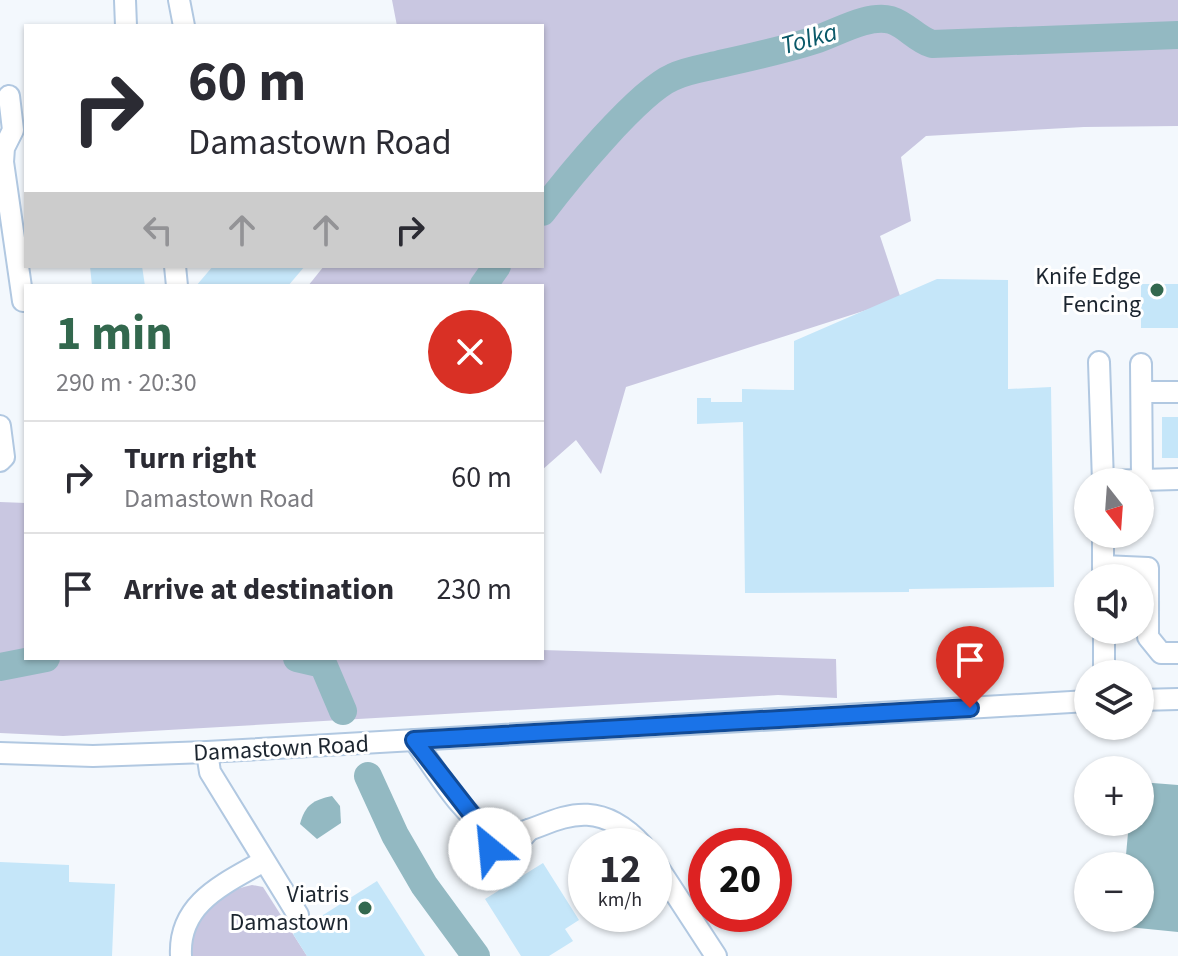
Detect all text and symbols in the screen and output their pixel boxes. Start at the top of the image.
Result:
water label: Tolka [777,13,842,64]
text: 60 m [188,43,306,122]
icon: right [56,56,160,160]
text: Damastown Road [188,117,452,168]
icon: left [136,208,180,252]
icon: ahead [220,208,264,252]
icon: ahead [304,208,348,252]
icon: right [388,208,432,252]
place label: Knife Edge Fencing [1035,259,1141,322]
marker: Knife Edge Fencing [1148,281,1166,299]
text: 1 min [56,300,173,368]
button: close [428,310,512,394]
text: 290 m · 20:30 [56,364,197,401]
text: Turn right [124,437,256,480]
icon: right [56,455,100,499]
text: 60 m [451,456,512,499]
north arrow [1074,468,1154,548]
map controls [1074,468,1154,932]
text: Damastown Road [124,480,314,517]
button: sound [1074,564,1154,644]
icon: arrive [56,567,100,611]
text: Arrive at destination [124,568,394,611]
text: 230 m [436,568,512,611]
pin [936,626,1004,708]
icon: arrive [948,638,992,682]
button: layers [1074,660,1154,740]
street label: Damastown Road [192,726,370,771]
button: + [1074,756,1154,836]
position arrow [448,807,532,891]
speed limit sign: 20 [688,828,792,932]
text: 12 [599,841,641,898]
button: − [1074,852,1154,932]
place label: Viatris Damastown [229,877,349,940]
text: km/h [598,886,642,914]
marker: Viatris Damastown [356,899,374,917]

